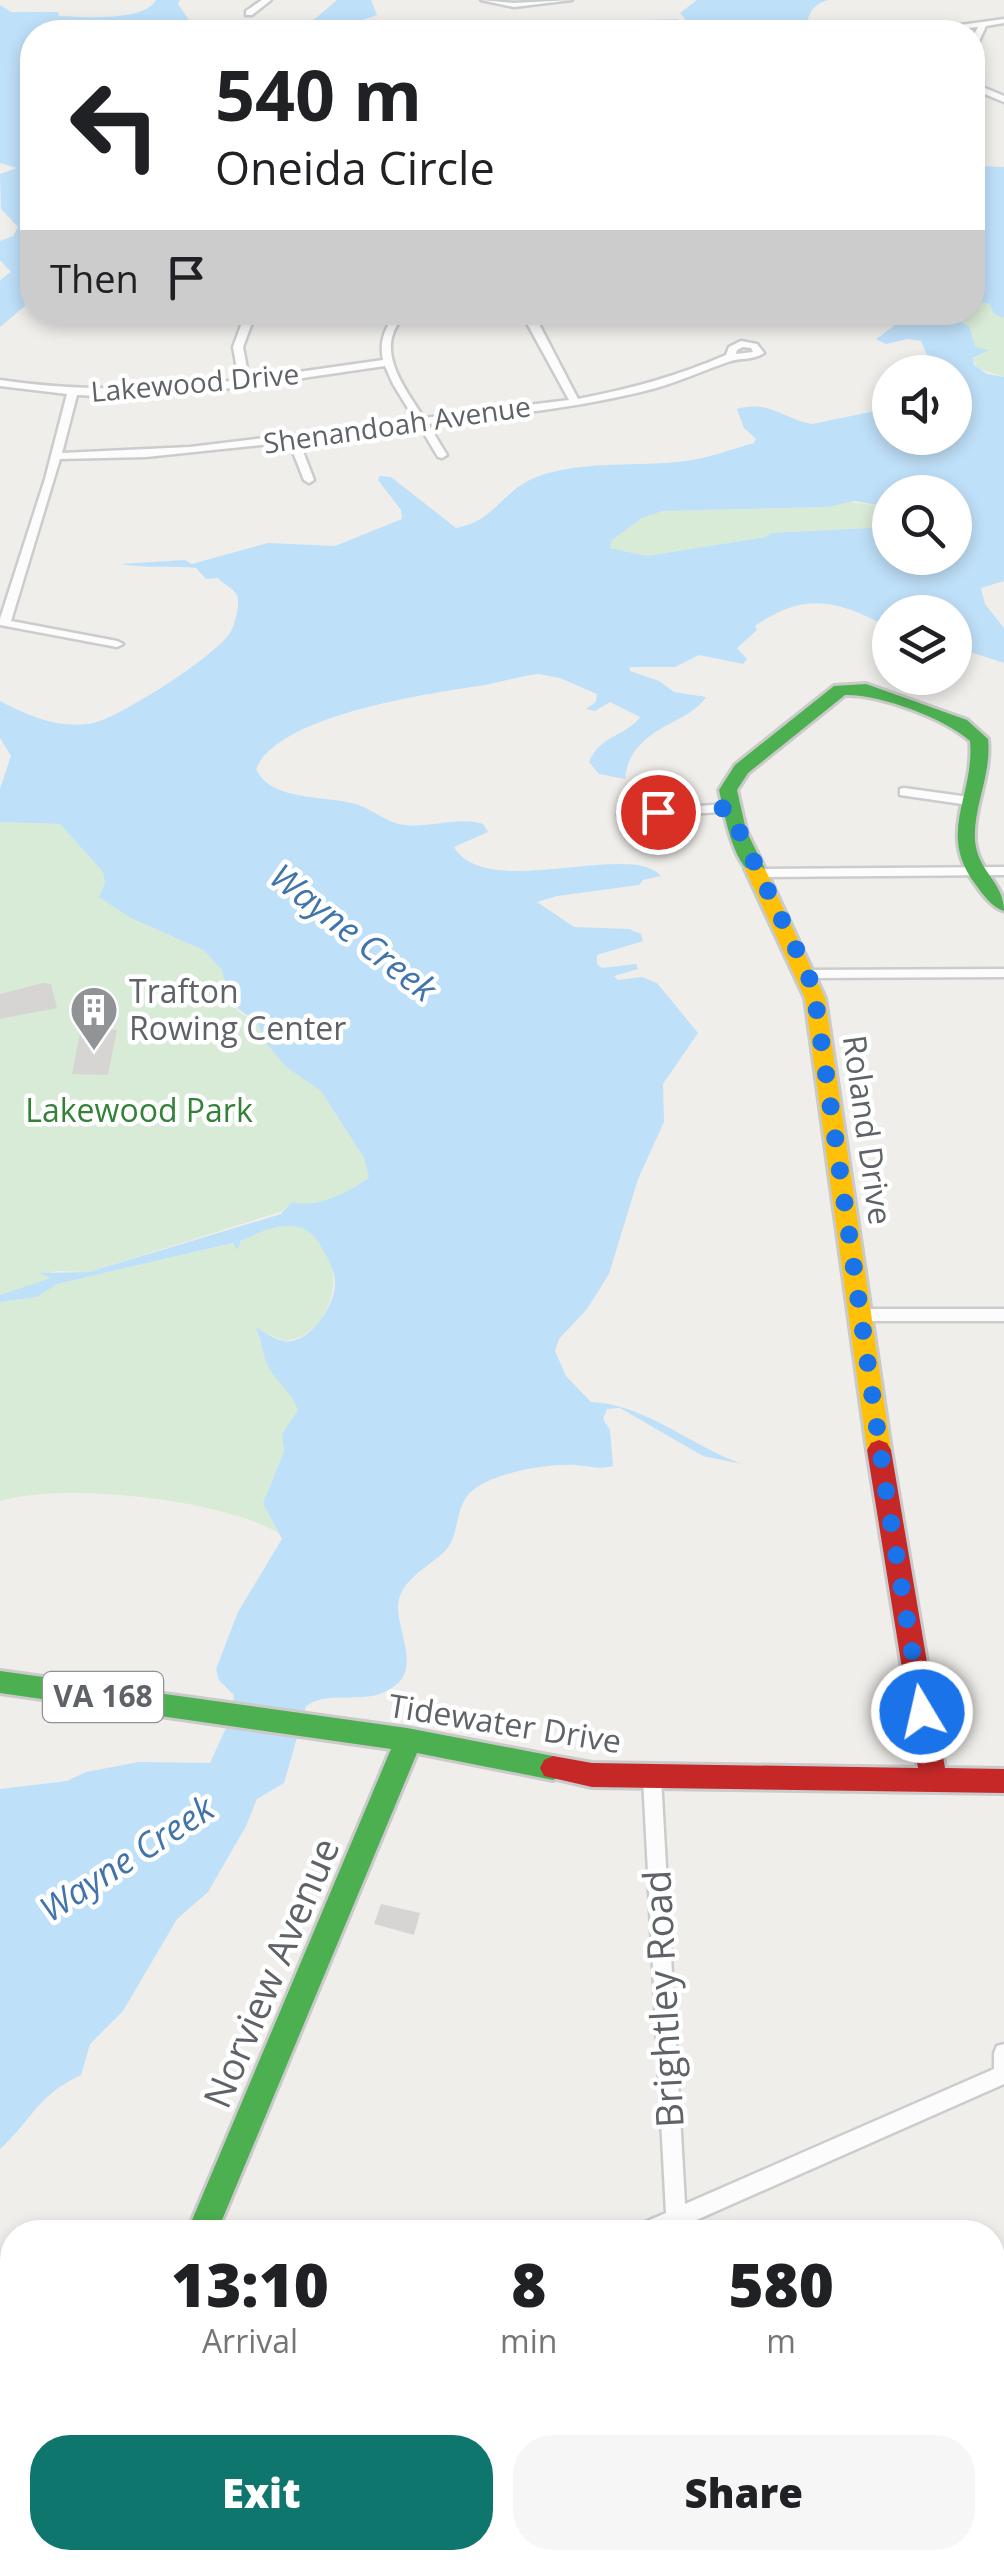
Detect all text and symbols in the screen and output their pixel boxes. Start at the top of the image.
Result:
text: 540 m [215,46,422,142]
icon: left [50,60,180,190]
text: Oneida Circle [215,137,495,198]
icon: arrive [159,250,214,305]
text: Then [50,252,139,304]
street label: Lakewood Drive [89,354,301,410]
map controls [872,355,972,695]
button: sound [872,355,972,455]
street label: Shenandoah Avenue [261,386,533,462]
button: search [872,475,972,575]
button: layers [872,595,972,695]
pin [616,770,701,855]
icon: arrive [631,785,686,840]
water label: Wayne Creek [261,852,448,1013]
place label: Trafton Rowing Center [129,969,346,1049]
building icon: Trafton Rowing Center [68,984,120,1052]
street label: Roland Drive [834,1032,903,1227]
park label: Lakewood Park [25,1088,253,1131]
position arrow [870,1660,974,1764]
road number: VA 168 [43,1672,163,1722]
street label: Tidewater Drive [386,1683,625,1762]
water label: Wayne Creek [30,1783,224,1932]
street label: Norview Avenue [190,1829,350,2115]
street label: Brightley Road [629,1869,695,2129]
text: 13:10 [171,2243,329,2325]
text: 8 [511,2243,546,2325]
text: 580 [728,2243,834,2325]
text: Arrival [202,2319,298,2362]
text: min [500,2319,557,2362]
text: m [766,2319,796,2362]
button: Exit [30,2435,493,2550]
button: Share [513,2435,975,2550]

